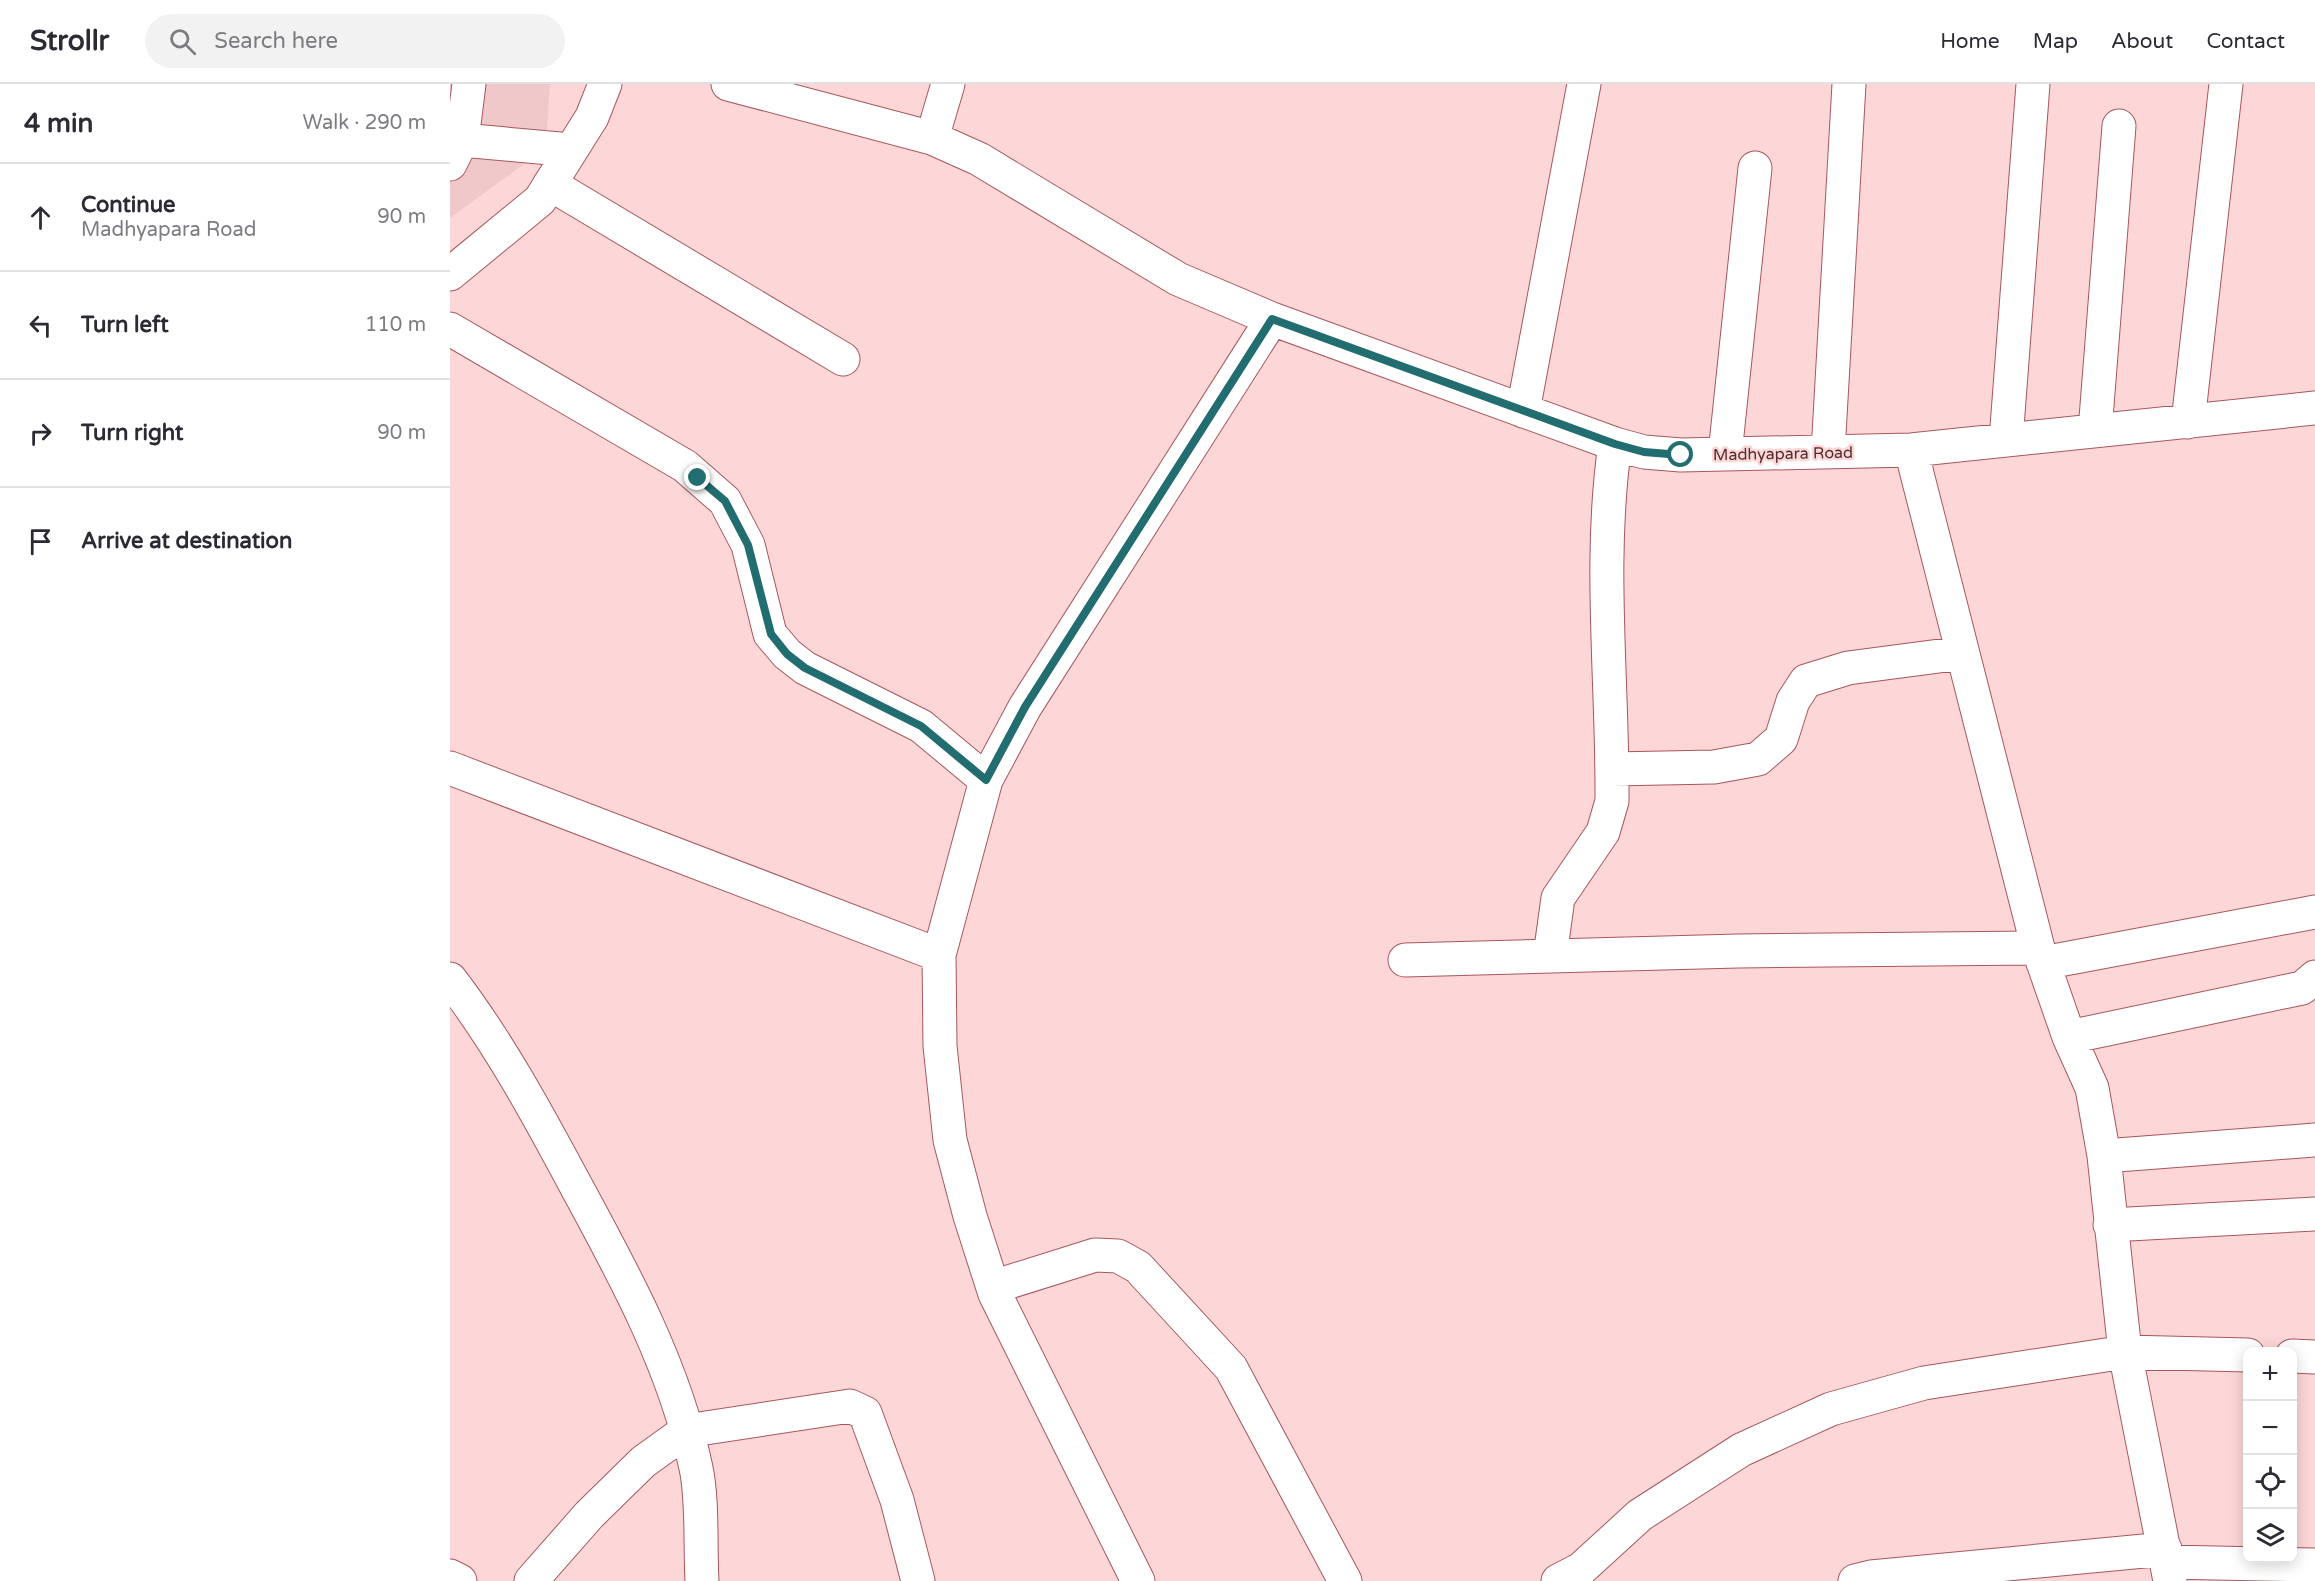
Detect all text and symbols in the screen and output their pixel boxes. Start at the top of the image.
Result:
search box [145,14,565,68]
text: Strollr [30,24,109,58]
icon: search [166,25,199,58]
text: Search here [214,28,338,54]
text: Home [1940,29,2000,54]
text: Map [2033,29,2078,54]
text: About [2111,29,2173,54]
text: Contact [2206,29,2285,54]
text: 4 min [24,108,93,139]
text: Walk · 290 m [303,111,426,135]
text: Continue [81,192,176,218]
icon: ahead [24,201,57,234]
text: 90 m [377,205,426,229]
text: Madhyapara Road [81,218,256,242]
icon: left [24,309,57,342]
text: Turn left [81,312,169,338]
text: 110 m [365,313,426,337]
icon: right [24,417,57,450]
text: Turn right [81,420,183,446]
text: 90 m [377,421,426,445]
route start [1667,441,1693,467]
street label: Madhyapara Road [1713,443,1853,465]
route end [684,464,710,490]
icon: arrive [24,525,57,558]
text: Arrive at destination [81,528,292,554]
map controls [2243,1347,2297,1563]
button: + [2243,1347,2297,1401]
button: − [2243,1401,2297,1455]
button: locate [2243,1455,2297,1509]
button: layers [2243,1509,2297,1563]

